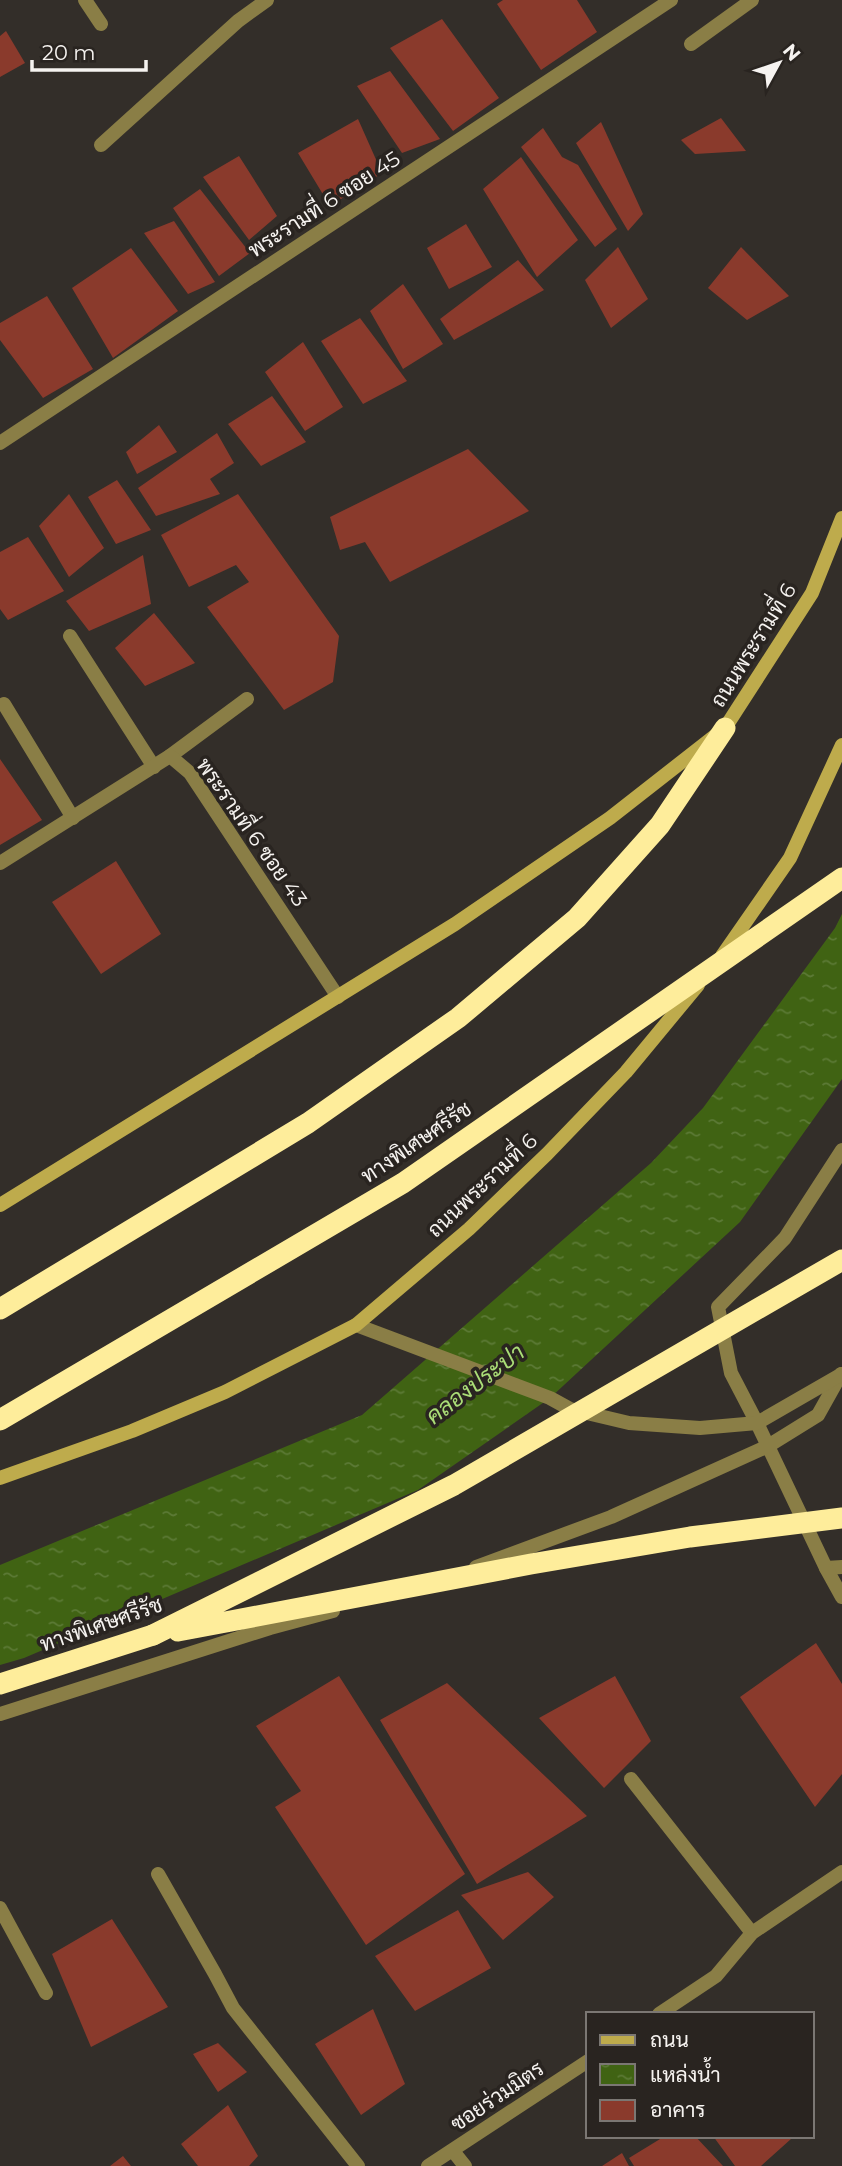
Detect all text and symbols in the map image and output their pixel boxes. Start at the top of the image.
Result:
scale bar [32,28,145,72]
north arrow [744,28,814,98]
text: N [778,39,805,66]
text: 20 m [42,40,96,65]
street label: พระรามที่ 6 ซอย 45 [240,140,405,262]
street label: ถนนพระรามที่ 6 [699,575,801,711]
street label: พระรามที่ 6 ซอย 43 [191,749,318,911]
street label: ทางพิเศษศรีรัช [356,1096,476,1188]
street label: ถนนพระรามที่ 6 [417,1123,542,1242]
water label: คลองประปา [420,1338,530,1430]
street label: ทางพิเศษศรีรัช [37,1591,165,1657]
legend [586,2012,814,2138]
text: ถนน [650,2027,689,2052]
street label: ซอยร่วมมิตร [446,2056,548,2136]
text: แหล่งน้ำ [650,2057,721,2087]
text: อาคาร [650,2097,706,2122]

